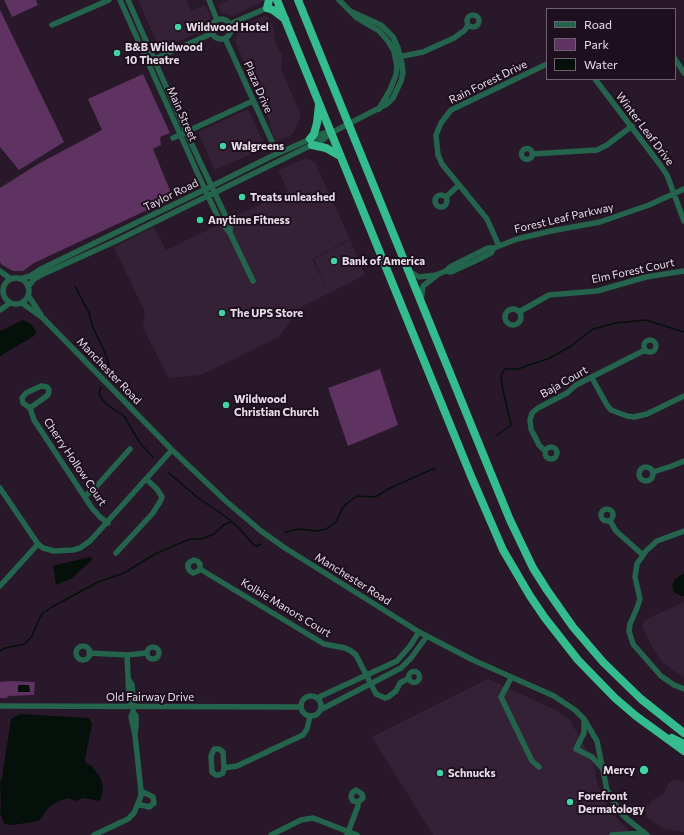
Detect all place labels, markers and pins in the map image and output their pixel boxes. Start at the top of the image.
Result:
place label: Wildwood Hotel [186,20,269,34]
marker: Wildwood Hotel [173,22,183,32]
place label: B&B Wildwood 10 Theatre [125,40,203,66]
marker: B&B Wildwood 10 Theatre [112,48,122,58]
place label: Walgreens [231,139,284,153]
marker: Walgreens [218,141,228,151]
place label: Treats unleashed [250,190,335,204]
marker: Treats unleashed [237,192,247,202]
place label: Anytime Fitness [208,213,290,227]
marker: Anytime Fitness [195,215,205,225]
place label: Bank of America [342,254,425,268]
marker: Bank of America [329,256,339,266]
place label: The UPS Store [230,306,303,320]
marker: The UPS Store [217,308,227,318]
place label: Wildwood Christian Church [234,392,319,418]
marker: Wildwood Christian Church [221,400,231,410]
place label: Mercy [603,763,635,777]
marker: Mercy [638,764,650,776]
place label: Schnucks [448,766,496,780]
marker: Schnucks [435,768,445,778]
place label: Forefront Dermatology [578,789,645,815]
marker: Forefront Dermatology [565,797,575,807]

